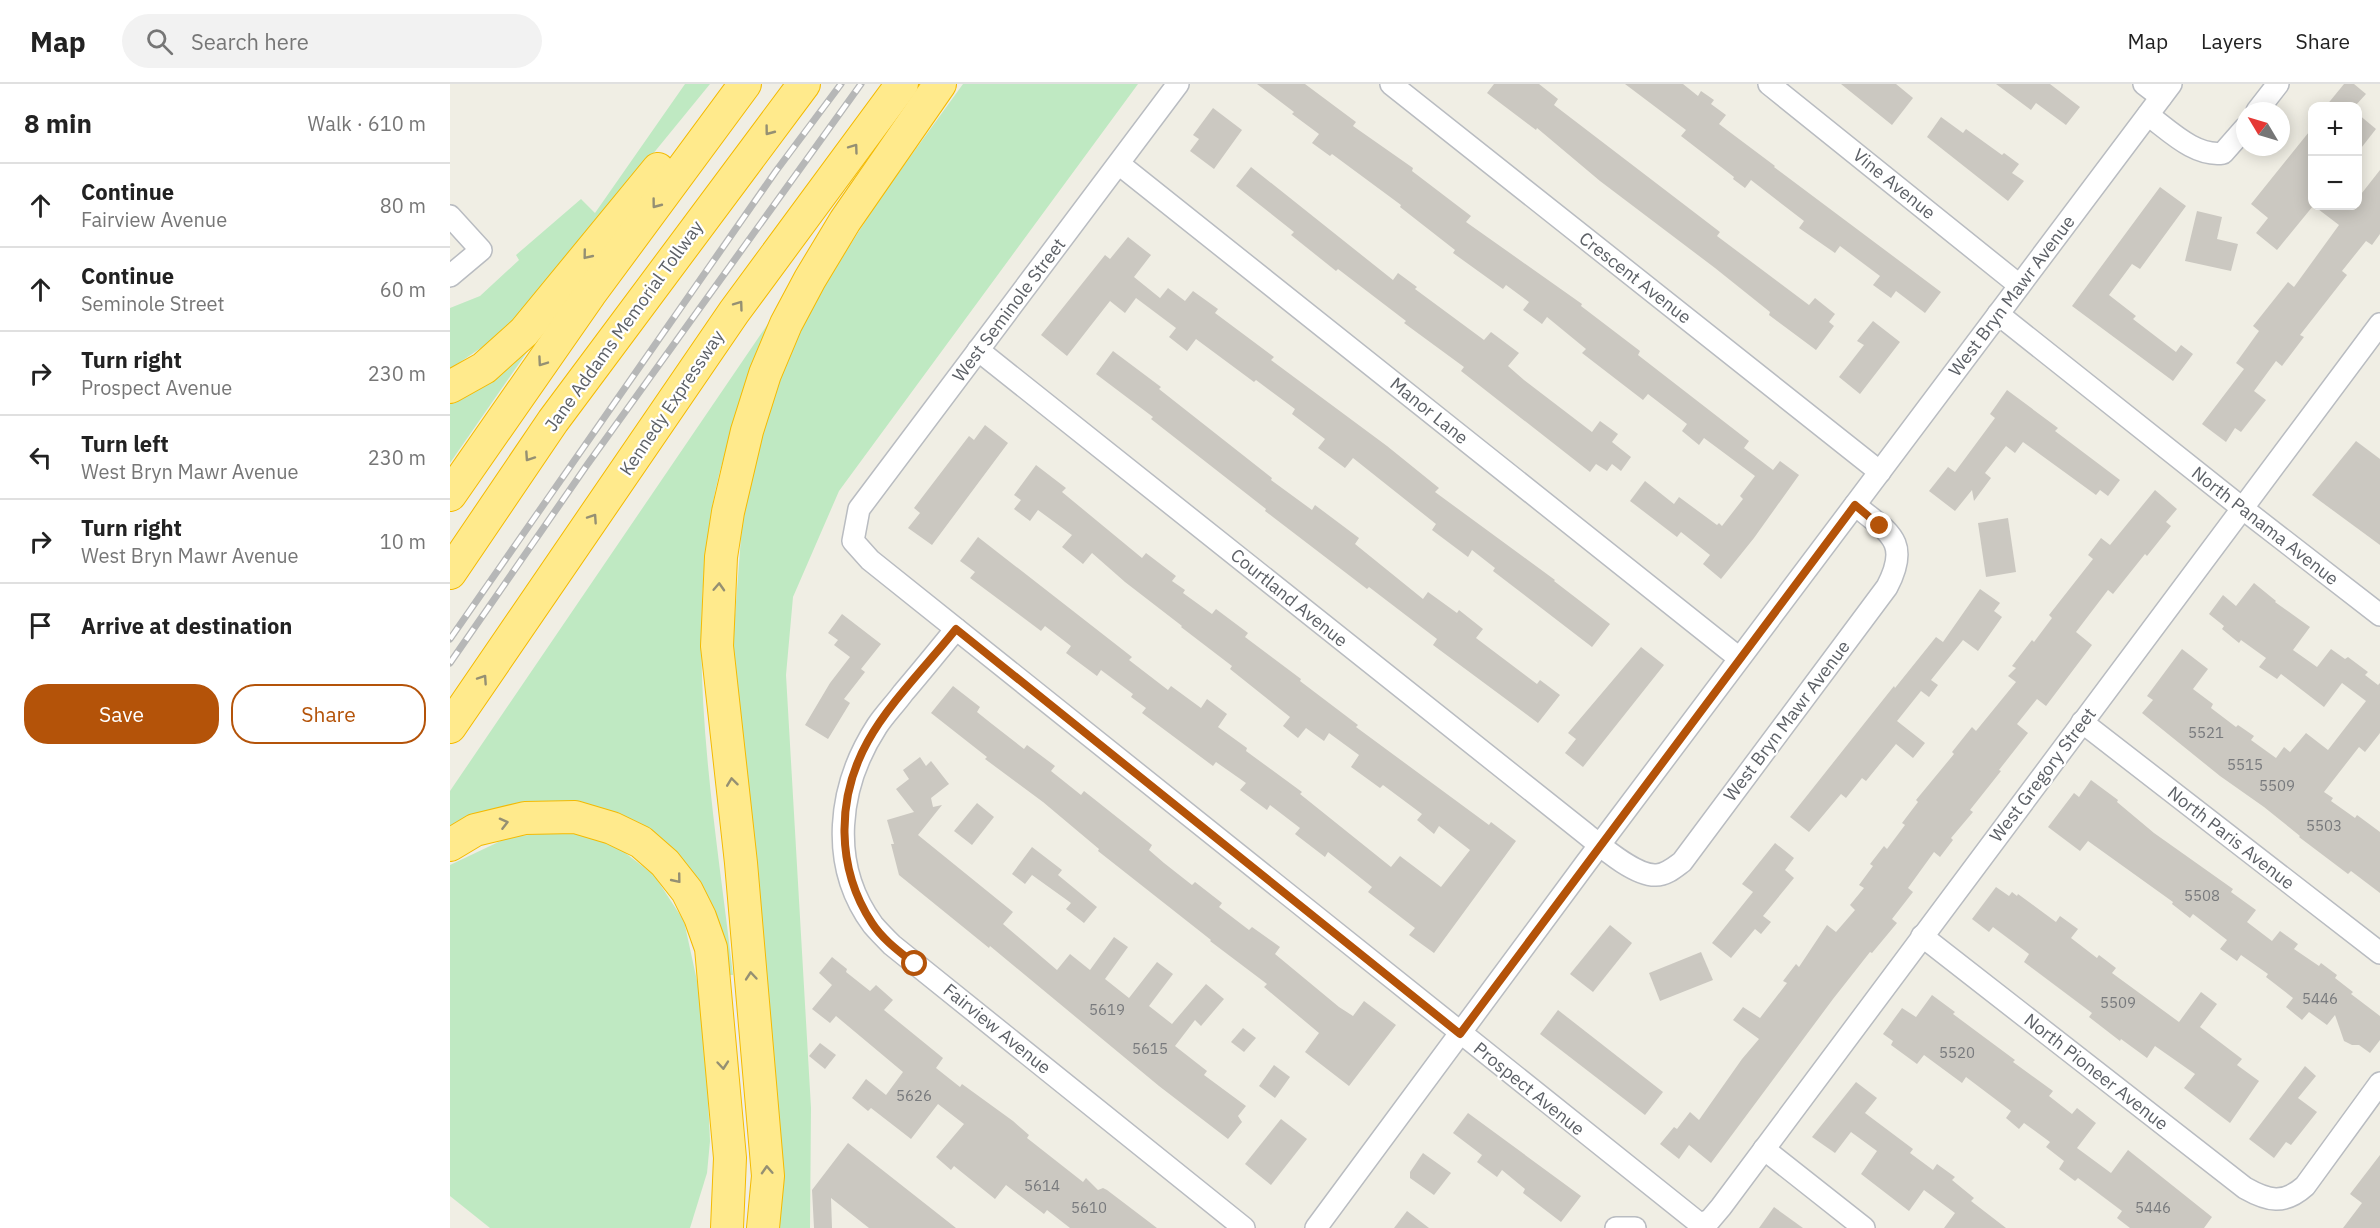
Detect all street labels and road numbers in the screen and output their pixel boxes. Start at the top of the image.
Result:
street label: Vine Avenue [1848,143,1940,224]
street label: West Bryn Mawr Avenue [1943,211,2080,381]
street label: Jane Addams Memorial Tollway [539,216,708,436]
street label: Crescent Avenue [1575,227,1696,329]
street label: West Seminole Street [947,233,1070,386]
street label: Kennedy Expressway [614,326,729,480]
street label: Manor Lane [1386,372,1473,449]
street label: North Panama Avenue [2187,461,2343,590]
street label: Courtland Avenue [1226,543,1353,652]
street label: West Bryn Mawr Avenue [1718,636,1855,806]
street label: West Gregory Street [1984,703,2101,847]
street label: North Paris Avenue [2163,781,2299,894]
street label: Fairview Avenue [939,978,1056,1079]
street label: North Pioneer Avenue [2020,1008,2173,1135]
street label: Prospect Avenue [1469,1037,1590,1140]

